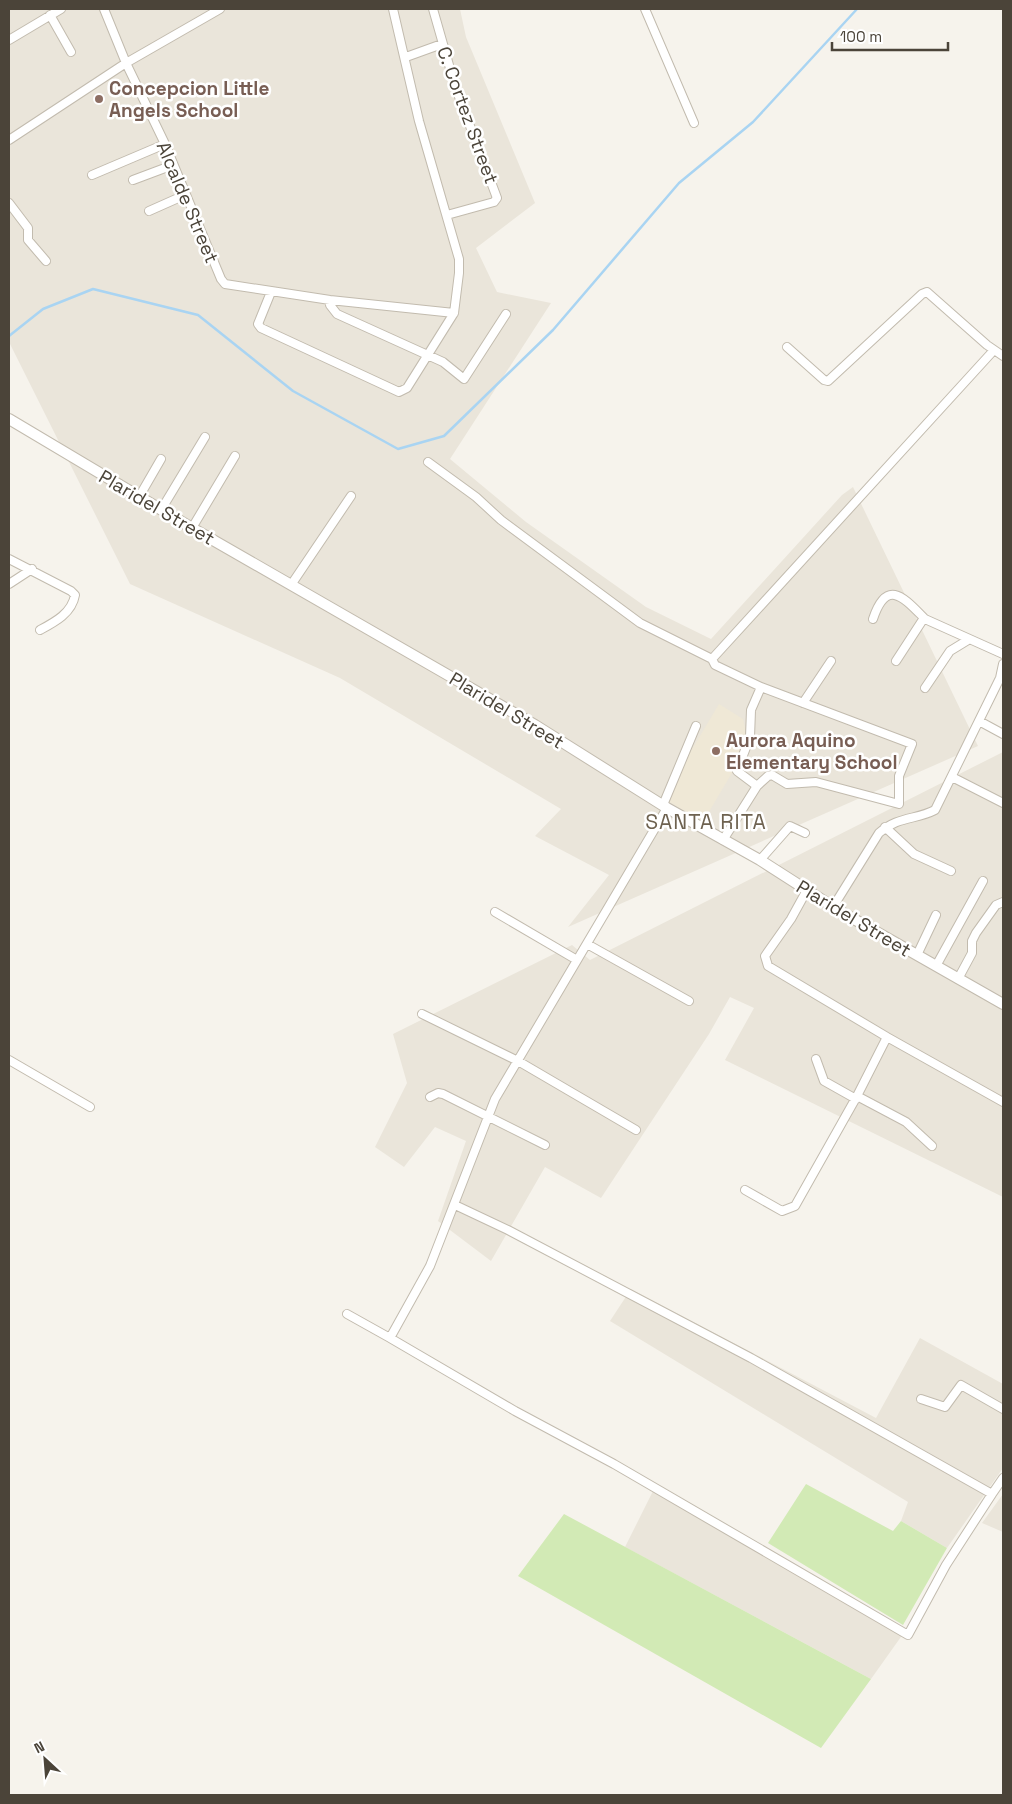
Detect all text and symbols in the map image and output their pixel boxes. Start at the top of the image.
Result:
scale bar [832,20,948,52]
text: 100 m [840,27,882,46]
street label: C. Cortez Street [431,43,504,187]
place label: Concepcion Little Angels School [109,76,269,123]
marker: Concepcion Little Angels School [93,93,105,105]
street label: Alcalde Street [151,137,224,267]
street label: Plaridel Street [94,464,219,551]
street label: Plaridel Street [445,666,569,755]
place label: Aurora Aquino Elementary School [726,728,898,775]
marker: Aurora Aquino Elementary School [710,745,722,757]
district label: SANTA RITA [645,808,767,835]
street label: Plaridel Street [792,874,916,963]
north arrow [20,1734,70,1784]
text: N [31,1737,47,1757]

